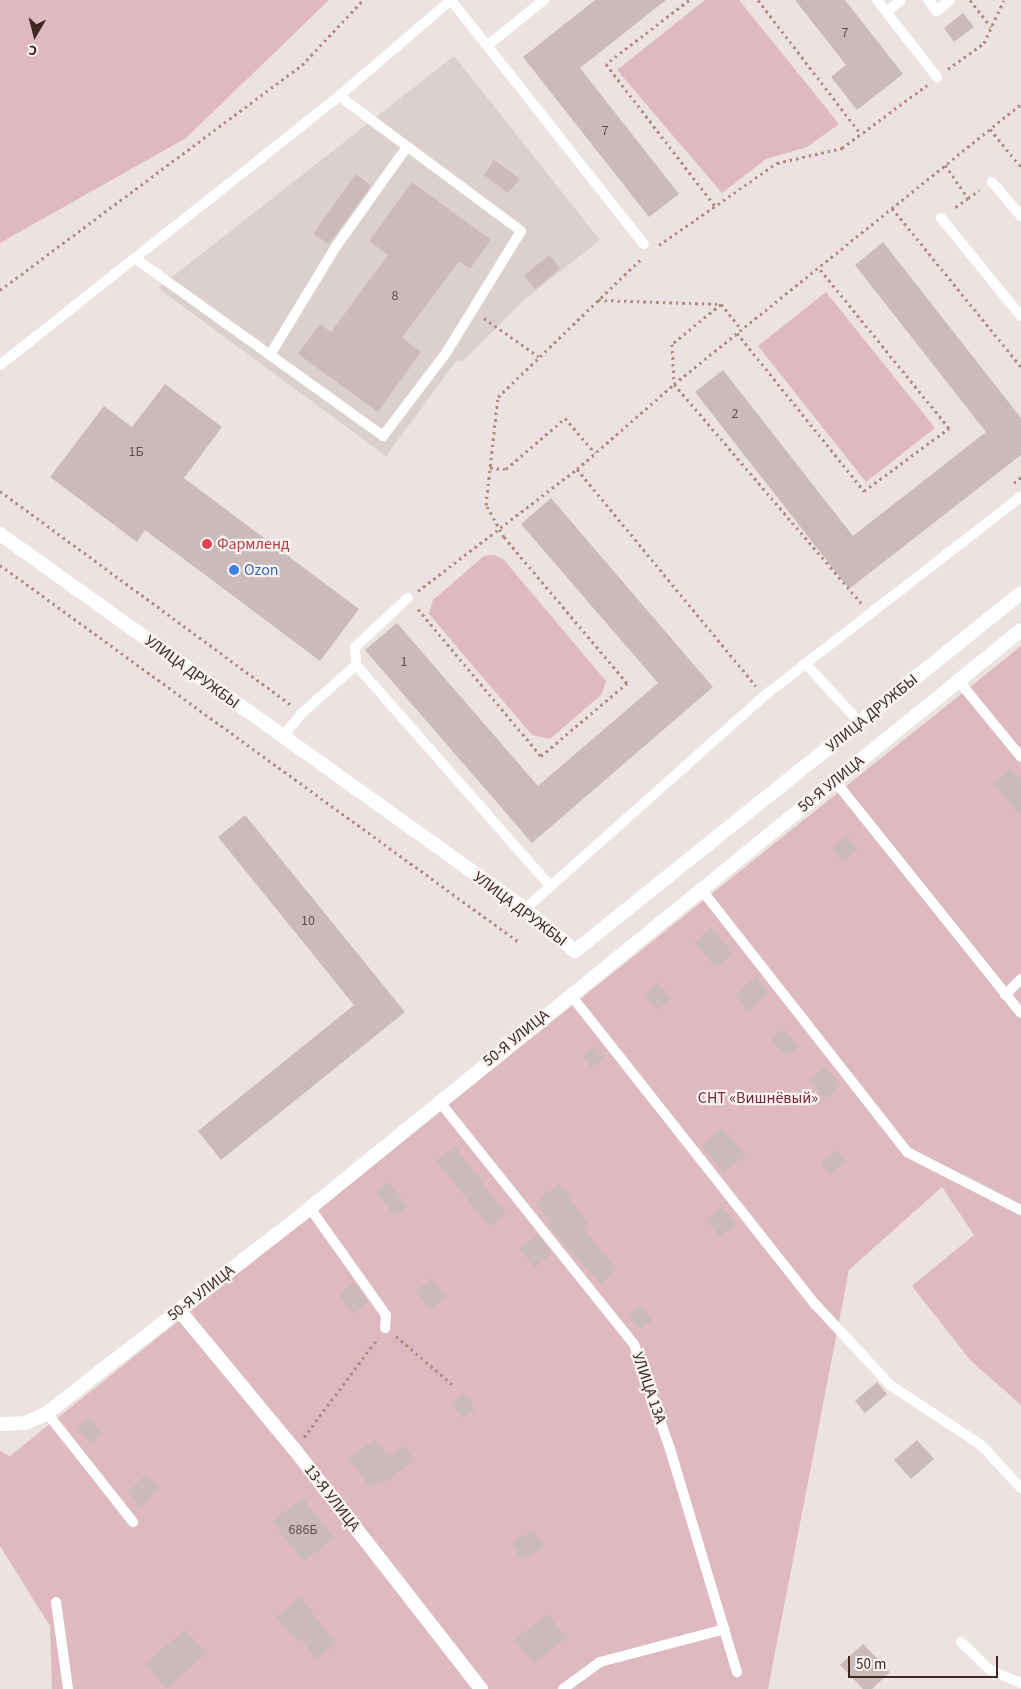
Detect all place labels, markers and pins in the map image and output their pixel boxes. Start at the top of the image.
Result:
place label: Фармленд [217,534,289,554]
marker: Фармленд [201,538,213,550]
place label: Ozon [244,560,279,580]
marker: Ozon [228,564,240,576]

